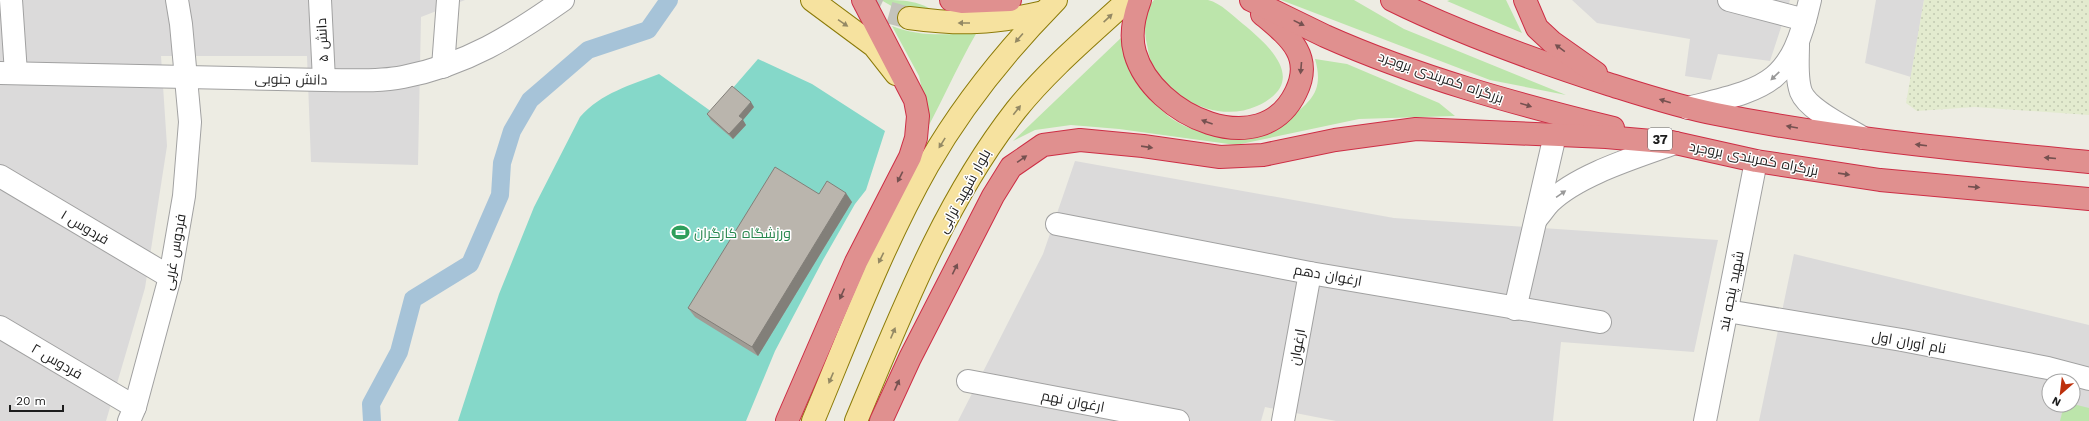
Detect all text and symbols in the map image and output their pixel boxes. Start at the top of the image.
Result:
one-way arrow [1103,14,1114,23]
street label: دانش ۵ [313,18,331,62]
one-way arrow [838,19,848,27]
one-way arrow [957,20,970,26]
one-way arrow [1293,20,1305,26]
one-way arrow [1014,33,1023,43]
one-way arrow [1555,44,1566,52]
street label: بزرگراه کمربندی بروجرد [1376,48,1506,106]
one-way arrow [1298,62,1304,74]
street label: دانش جنوبی [255,70,327,88]
one-way arrow [1770,71,1780,81]
one-way arrow [1659,98,1671,104]
one-way arrow [1520,103,1532,109]
one-way arrow [1012,105,1021,116]
one-way arrow [1200,119,1212,125]
one-way arrow [1786,124,1798,130]
road number: 37 [1648,128,1672,150]
one-way arrow [938,138,946,148]
street label: بزرگراه کمربندی بروجرد [1688,138,1820,178]
one-way arrow [1915,142,1927,149]
one-way arrow [1141,144,1153,150]
street label: بلوار شهید ترابی [934,146,994,236]
one-way arrow [1017,155,1027,163]
one-way arrow [2044,155,2056,161]
one-way arrow [1838,171,1850,177]
one-way arrow [897,172,903,183]
one-way arrow [1968,184,1980,190]
one-way arrow [1556,190,1567,198]
street label: فردوس ۱ [58,206,112,248]
street label: فردوس غربی [159,212,189,292]
sports icon: ورزشگاه کارگران [671,223,691,243]
place label: ورزشگاه کارگران [694,225,791,241]
street label: شهید پنجه بند [1715,249,1749,333]
one-way arrow [878,252,884,263]
street label: ارغوان دهم [1292,261,1363,291]
one-way arrow [952,263,958,275]
one-way arrow [839,288,845,299]
street label: ارغوان [1286,327,1308,367]
one-way arrow [890,328,896,339]
street label: نام آوران اول [1870,328,1947,358]
street label: فردوس ۲ [29,340,85,382]
one-way arrow [828,372,834,383]
north arrow [2041,373,2081,413]
one-way arrow [894,380,900,391]
scale bar [10,387,63,413]
street label: ارغوان نهم [1040,387,1106,417]
text: 20 m [16,394,46,408]
text: N [2050,394,2063,409]

